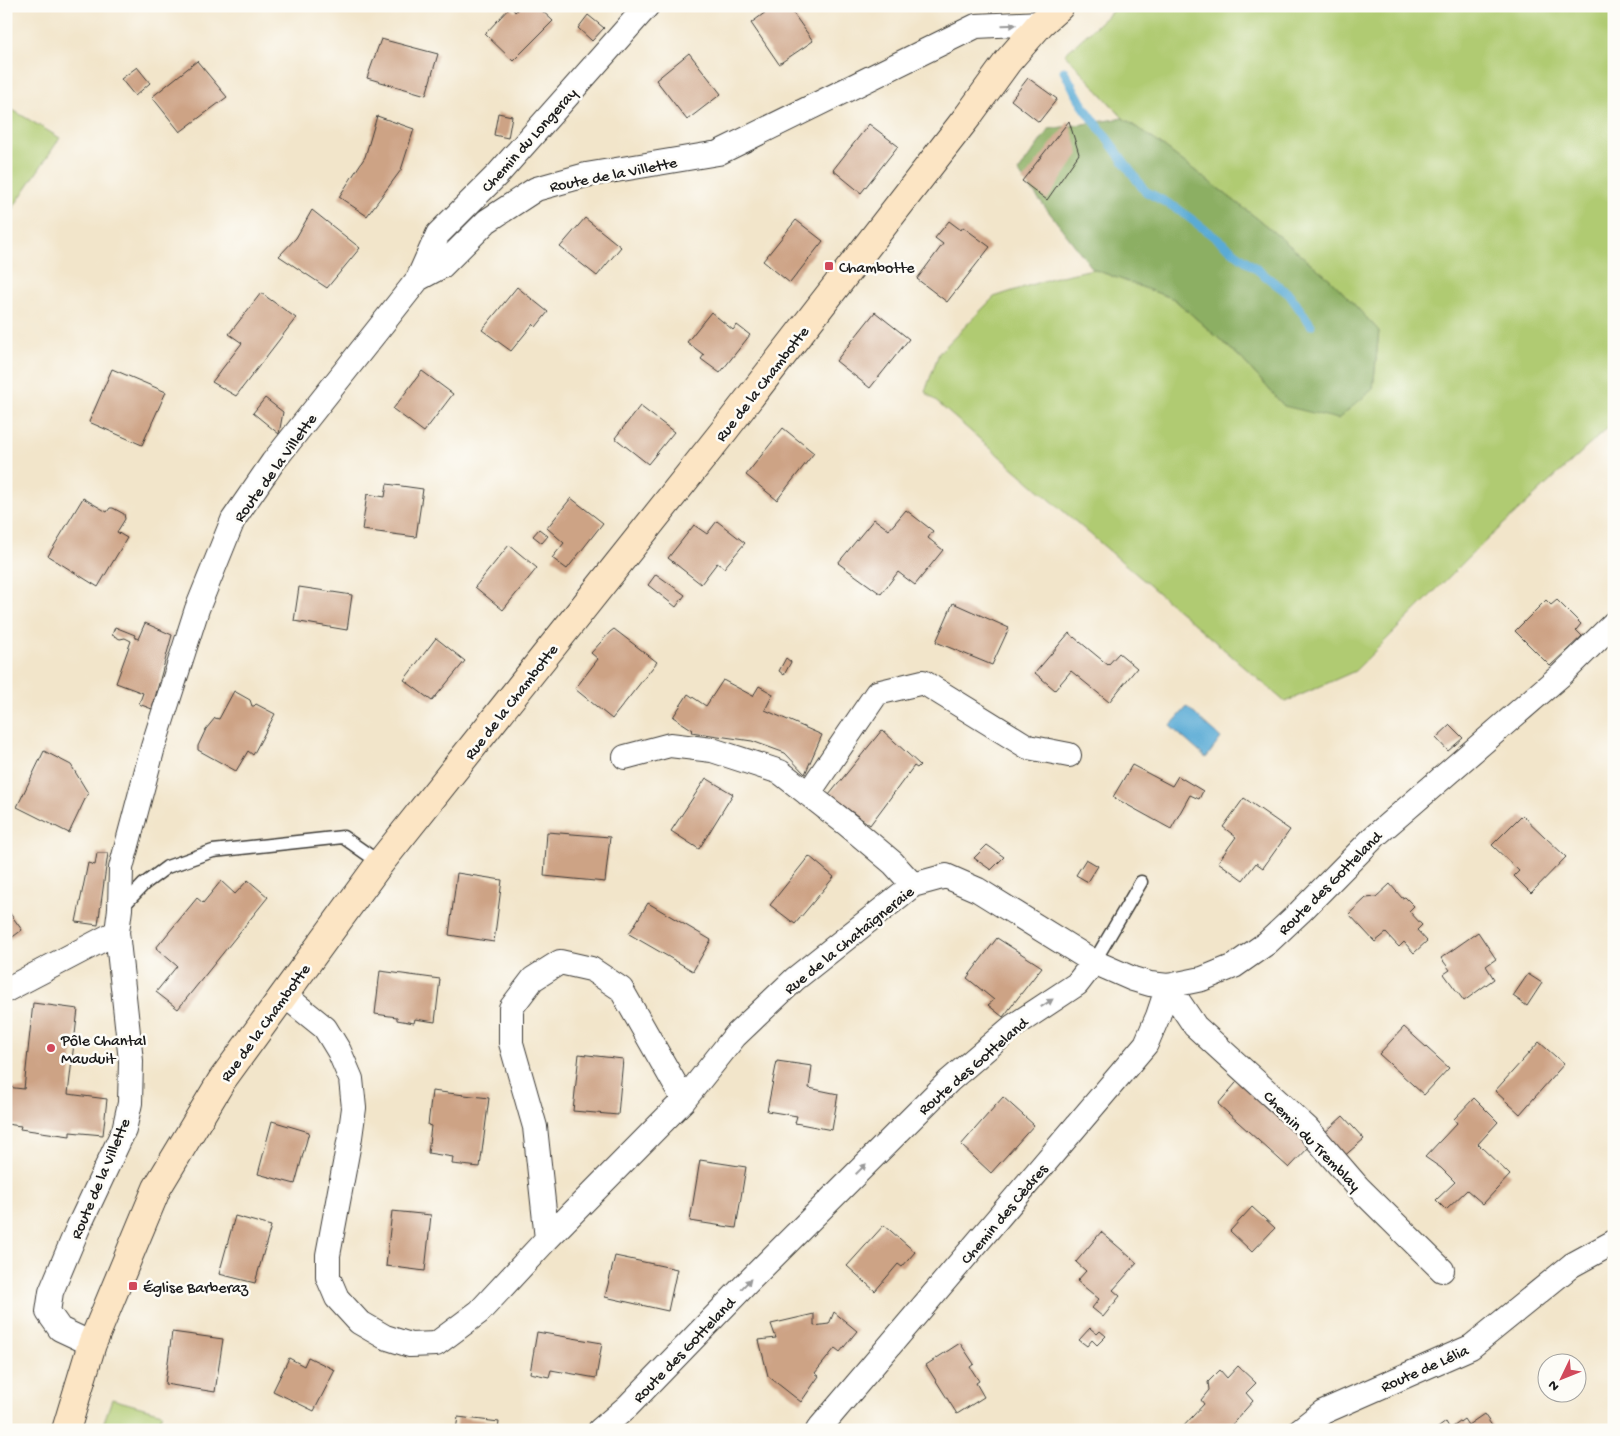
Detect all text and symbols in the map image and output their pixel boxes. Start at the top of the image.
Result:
one-way arrow [1001,20,1017,28]
street label: Chemin du Longeray [479,85,583,197]
street label: Route de la Villette [548,155,680,198]
marker: Chambotte [823,260,835,272]
place label: Chambotte [839,260,915,279]
street label: Rue de la Chambotte [713,323,815,447]
street label: Route de la Villette [231,411,323,527]
street label: Rue de la Chambotte [462,641,564,765]
street label: Route des Gotteland [1276,827,1389,940]
street label: Rue de la Chataîgneraie [781,883,920,1000]
street label: Rue de la Chambotte [218,961,316,1087]
one-way arrow [1041,999,1054,1008]
street label: Route des Gotteland [916,1014,1034,1120]
place label: Pôle Chantal Mauduit [60,1033,146,1070]
marker: Pôle Chantal Mauduit [45,1042,57,1054]
street label: Chemin du Tremblay [1258,1088,1363,1197]
street label: Route de la Villette [68,1115,137,1243]
street label: Chemin des Cèdres [958,1160,1054,1269]
one-way arrow [855,1163,867,1175]
one-way arrow [740,1278,752,1290]
marker: Église Barberaz [127,1280,139,1292]
place label: Église Barberaz [143,1280,249,1299]
street label: Route des Gotteland [630,1294,742,1408]
street label: Route de Lélia [1379,1342,1473,1398]
north arrow [1538,1354,1588,1404]
text: N [1545,1376,1564,1394]

